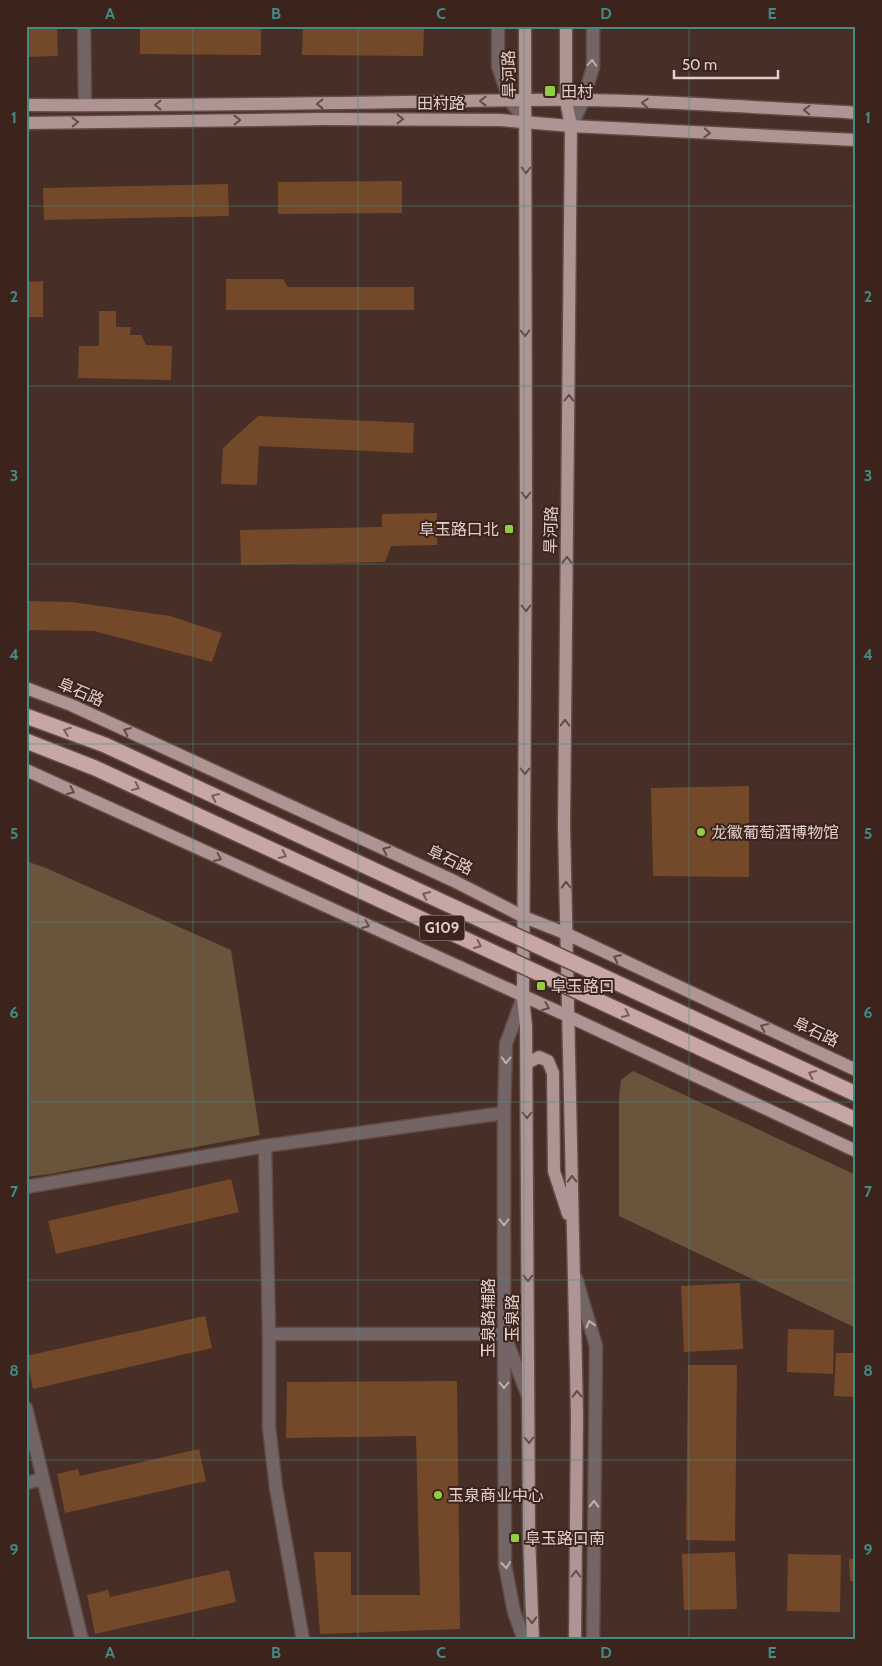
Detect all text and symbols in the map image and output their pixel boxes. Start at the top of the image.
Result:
text: A [105,4,115,23]
text: B [271,4,281,23]
text: C [436,4,446,23]
text: D [600,4,612,23]
text: E [767,4,777,23]
scale bar [674,48,778,80]
street label: 旱河路 [499,50,519,98]
text: 50 m [682,56,717,74]
one-way arrow [587,59,598,67]
place label: 田村 [561,82,593,101]
marker: 田村 [543,84,557,98]
street label: 田村路 [417,94,465,113]
one-way arrow [478,96,486,106]
one-way arrow [641,97,649,108]
one-way arrow [316,99,324,109]
one-way arrow [153,100,161,110]
one-way arrow [803,105,810,115]
text: 1 [11,108,17,127]
text: 1 [865,108,871,127]
one-way arrow [396,114,404,124]
one-way arrow [234,115,242,125]
one-way arrow [71,117,79,128]
one-way arrow [704,127,712,138]
one-way arrow [521,166,531,174]
text: 2 [10,287,18,306]
text: 2 [864,287,872,306]
one-way arrow [520,329,530,337]
one-way arrow [564,393,574,401]
text: 3 [10,466,18,485]
text: 3 [864,466,872,485]
one-way arrow [521,492,531,499]
street label: 旱河路 [541,506,561,554]
place label: 阜玉路口北 [419,520,499,539]
marker: 阜玉路口北 [503,523,515,535]
one-way arrow [562,556,572,564]
one-way arrow [521,604,531,612]
text: 4 [9,645,19,664]
text: 4 [863,645,873,664]
street label: 阜石路 [55,674,107,710]
one-way arrow [560,718,570,726]
one-way arrow [123,726,132,737]
one-way arrow [63,727,72,737]
one-way arrow [520,767,530,775]
one-way arrow [131,780,140,791]
one-way arrow [66,784,75,795]
one-way arrow [211,792,220,803]
place label: 龙徽葡萄酒博物馆 [711,823,839,842]
text: 5 [10,824,18,843]
text: 5 [864,824,872,843]
marker: 龙徽葡萄酒博物馆 [695,826,707,838]
street label: 阜石路 [424,841,476,879]
one-way arrow [382,845,391,856]
one-way arrow [278,849,287,859]
one-way arrow [213,852,222,862]
one-way arrow [561,881,571,888]
one-way arrow [422,890,431,901]
road number: G109 [420,916,464,940]
one-way arrow [361,919,370,930]
one-way arrow [473,939,482,950]
one-way arrow [613,953,622,964]
place label: 阜玉路口 [551,977,615,996]
marker: 阜玉路口 [535,980,547,992]
one-way arrow [541,1000,550,1011]
text: 6 [10,1003,19,1022]
text: 6 [864,1003,873,1022]
one-way arrow [621,1007,630,1018]
street label: 阜石路 [790,1013,842,1051]
one-way arrow [760,1023,769,1033]
one-way arrow [500,1056,511,1064]
one-way arrow [808,1070,817,1080]
one-way arrow [522,1112,532,1120]
one-way arrow [567,1174,577,1182]
text: 7 [10,1182,19,1201]
text: 7 [864,1182,873,1201]
one-way arrow [499,1219,509,1227]
one-way arrow [523,1274,533,1282]
street label: 玉泉路辅路 [479,1278,498,1358]
street label: 玉泉路 [503,1294,522,1342]
one-way arrow [585,1321,595,1329]
text: 8 [9,1361,19,1380]
text: 8 [863,1361,873,1380]
one-way arrow [499,1382,509,1389]
one-way arrow [571,1389,582,1397]
one-way arrow [524,1437,534,1445]
place label: 玉泉商业中心 [448,1486,544,1505]
marker: 玉泉商业中心 [432,1489,444,1501]
one-way arrow [589,1499,600,1507]
place label: 阜玉路口南 [525,1529,605,1548]
marker: 阜玉路口南 [509,1532,521,1544]
text: 9 [10,1540,19,1559]
text: 9 [864,1540,873,1559]
one-way arrow [500,1561,511,1569]
one-way arrow [571,1569,581,1577]
one-way arrow [527,1616,537,1624]
text: A [105,1643,115,1662]
text: B [271,1643,281,1662]
text: C [436,1643,446,1662]
text: D [600,1643,612,1662]
text: E [767,1643,777,1662]

